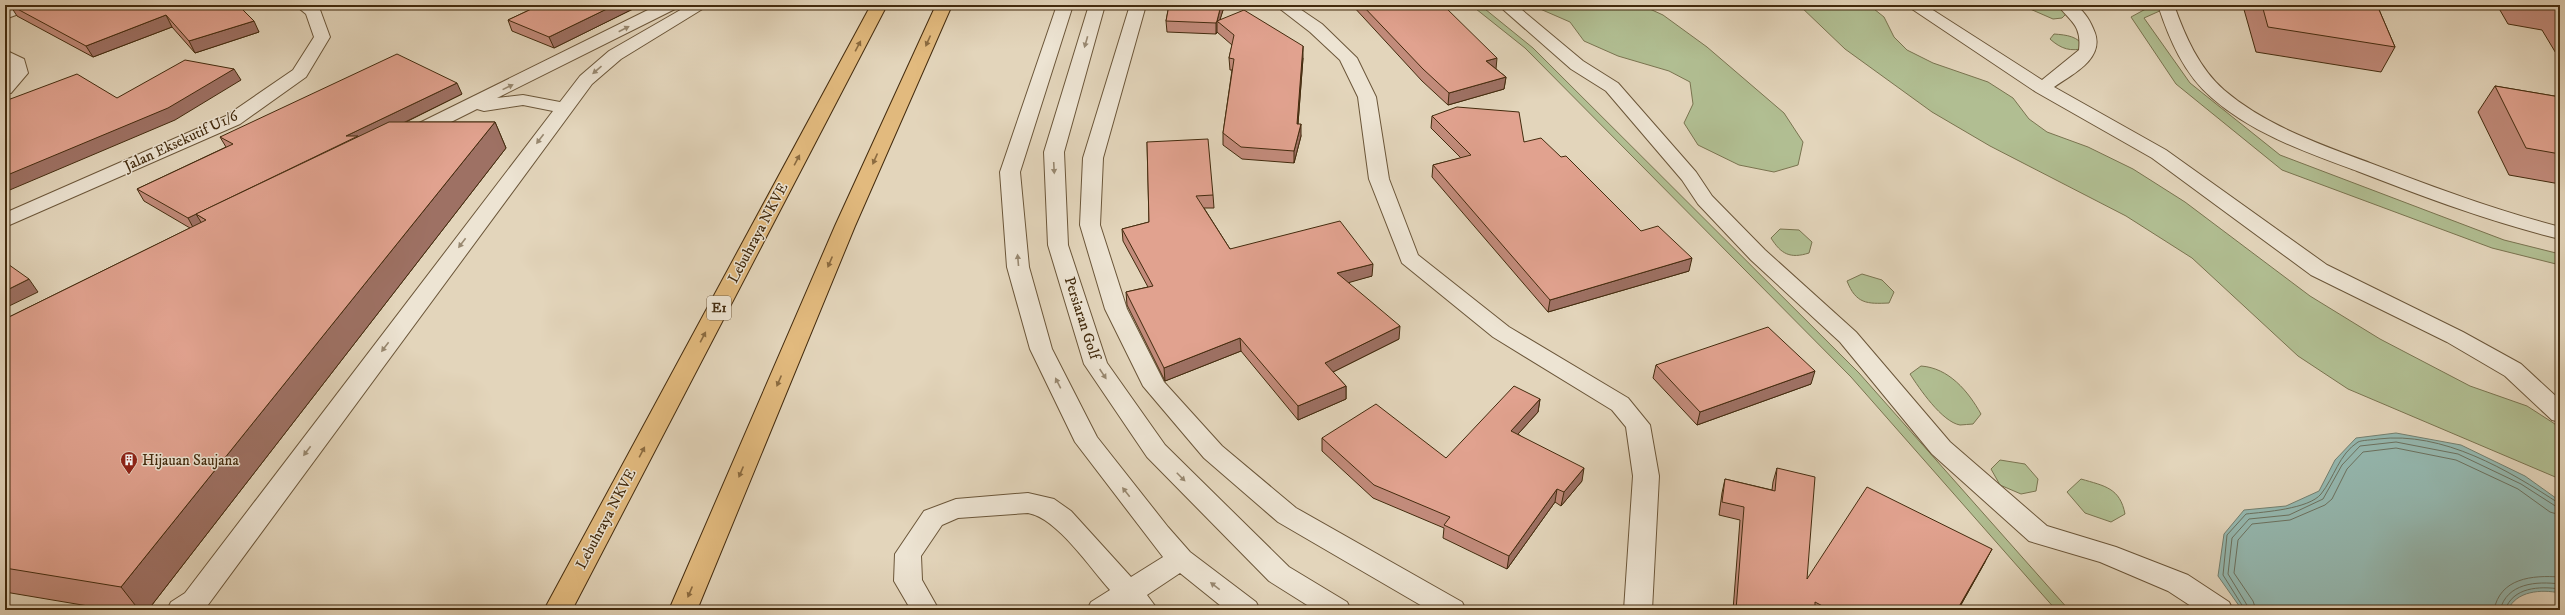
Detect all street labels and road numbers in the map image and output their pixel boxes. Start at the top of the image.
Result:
street label: Jalan Eksekutif U1/6 [119,106,242,177]
street label: Lebuhraya NKVE [724,179,793,286]
street label: Persiaran Golf [1060,274,1105,364]
road number: E1 [707,296,731,320]
street label: Lebuhraya NKVE [572,465,641,572]

